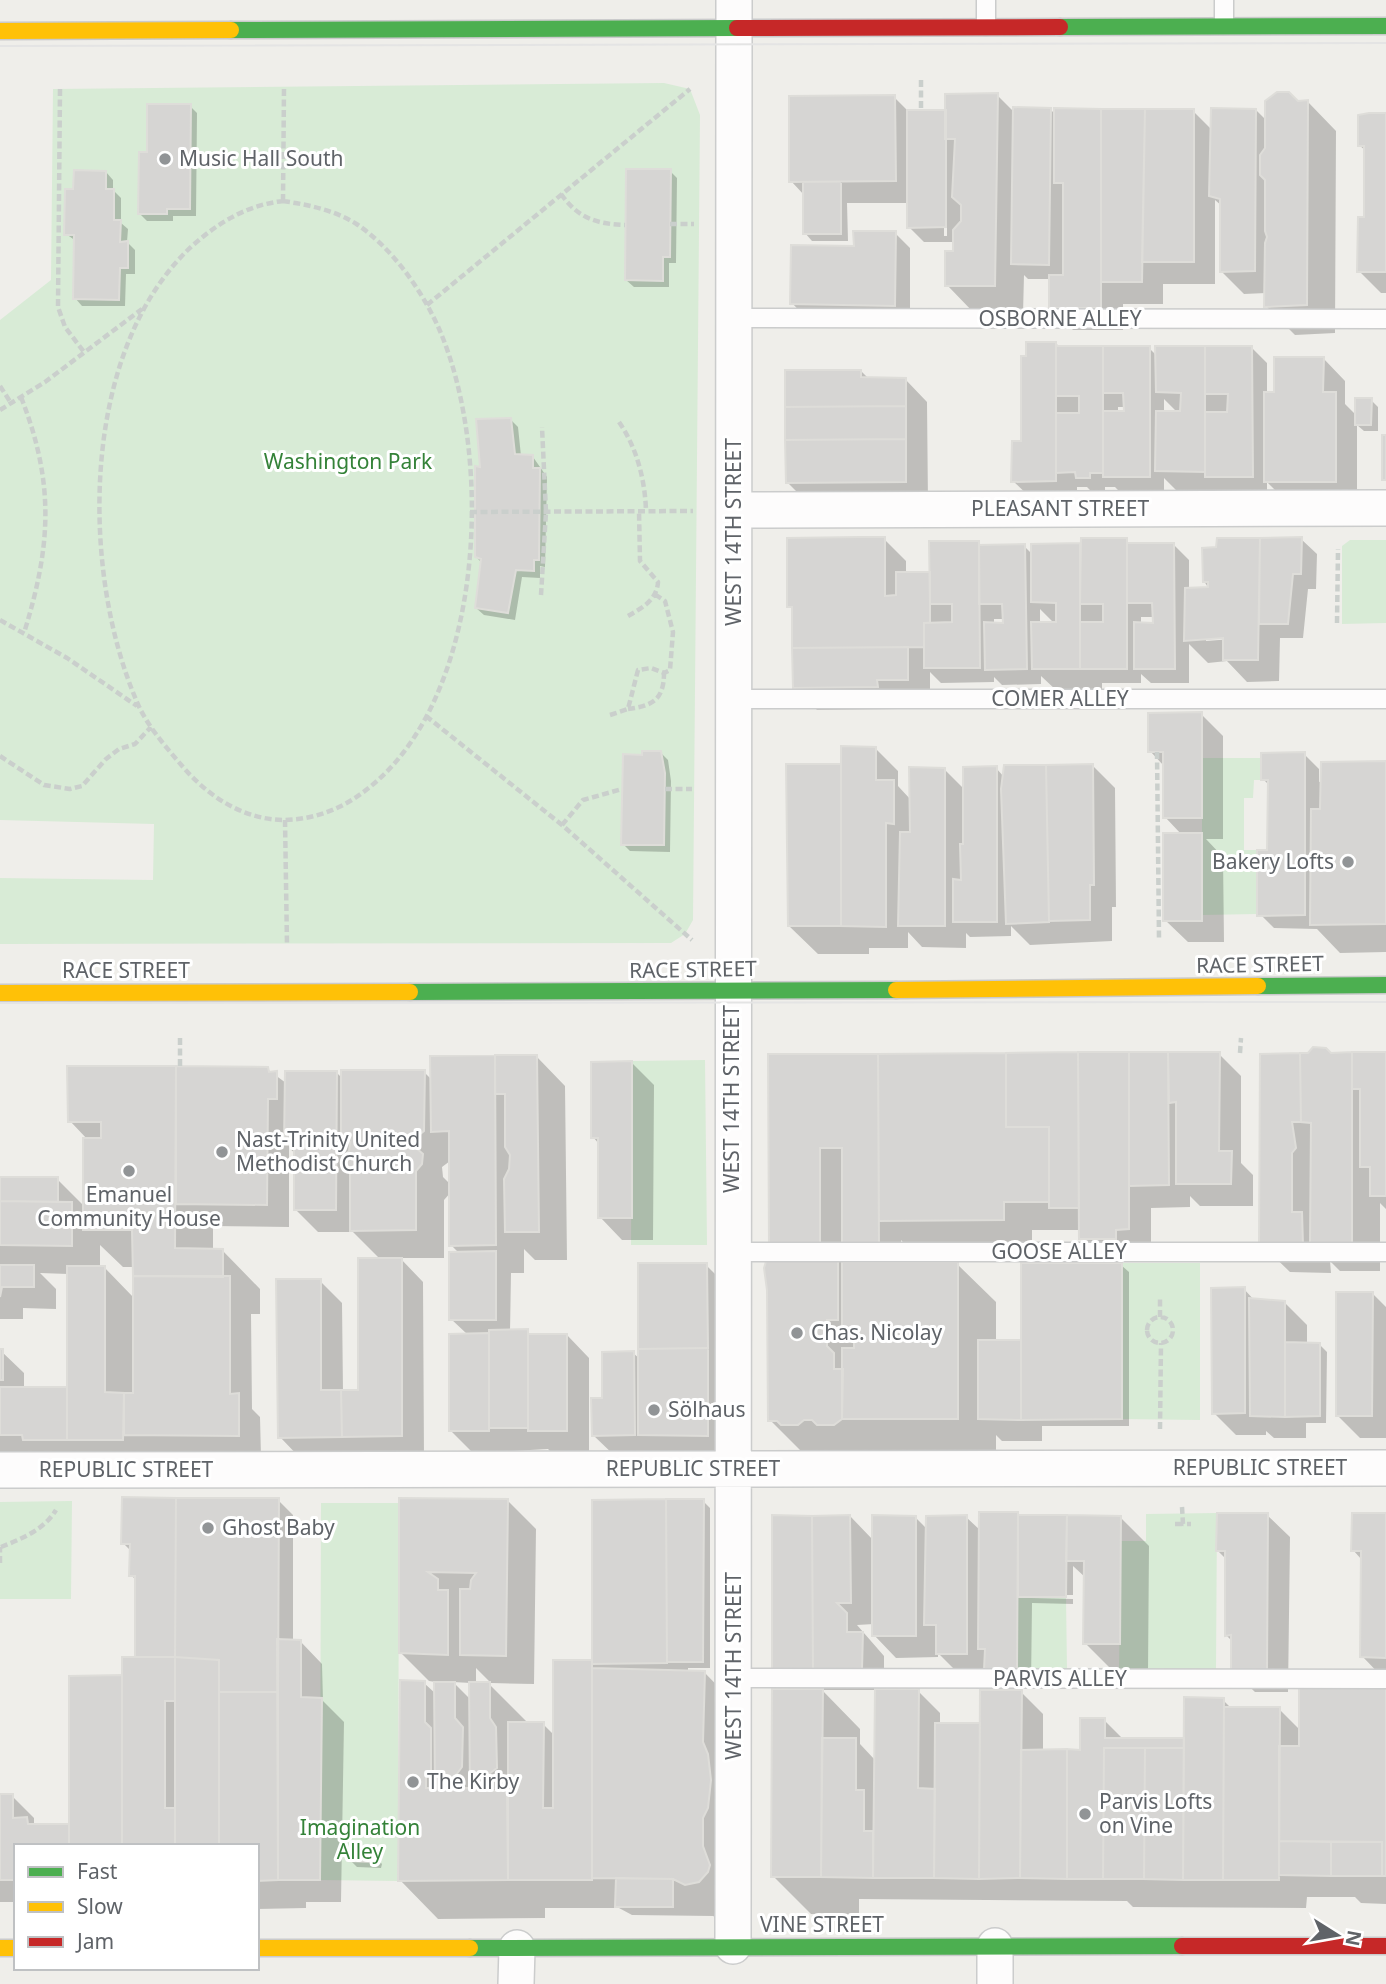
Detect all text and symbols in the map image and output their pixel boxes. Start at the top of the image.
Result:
place label: Music Hall South [179,144,343,172]
marker: Music Hall South [157,151,173,167]
street label: OSBORNE ALLEY [978,304,1142,332]
street label: WEST 14TH STREET [719,438,747,626]
park label: Washington Park [264,447,433,475]
street label: PLEASANT STREET [971,494,1149,522]
street label: COMER ALLEY [991,684,1129,712]
place label: Bakery Lofts [1212,847,1334,875]
marker: Bakery Lofts [1340,854,1356,870]
street label: RACE STREET [1196,949,1324,979]
street label: RACE STREET [629,954,757,984]
street label: RACE STREET [62,956,190,984]
street label: WEST 14TH STREET [717,1005,745,1193]
place label: Nast-Trinity United Methodist Church [236,1125,420,1177]
marker: Nast-Trinity United Methodist Church [214,1144,230,1160]
marker: Emanuel Community House [121,1163,137,1179]
place label: Emanuel Community House [37,1180,221,1232]
street label: GOOSE ALLEY [991,1237,1127,1265]
place label: Chas. Nicolay [811,1318,943,1346]
marker: Chas. Nicolay [789,1325,805,1341]
place label: Sölhaus [668,1395,745,1423]
marker: Sölhaus [646,1402,662,1418]
street label: REPUBLIC STREET [1173,1453,1348,1481]
street label: REPUBLIC STREET [606,1454,781,1482]
street label: REPUBLIC STREET [39,1455,214,1483]
place label: Ghost Baby [222,1513,335,1541]
marker: Ghost Baby [200,1520,216,1536]
street label: WEST 14TH STREET [719,1572,747,1760]
street label: PARVIS ALLEY [993,1664,1127,1692]
place label: The Kirby [427,1767,520,1795]
marker: The Kirby [405,1774,421,1790]
place label: Parvis Lofts on Vine [1099,1787,1212,1839]
marker: Parvis Lofts on Vine [1077,1806,1093,1822]
park label: Imagination Alley [300,1813,420,1865]
legend [14,1844,259,1970]
text: Fast [77,1857,118,1885]
text: Slow [77,1892,123,1920]
north arrow [1302,1900,1372,1970]
street label: VINE STREET [760,1910,884,1938]
text: Jam [75,1927,114,1955]
text: N [1339,1928,1368,1948]

